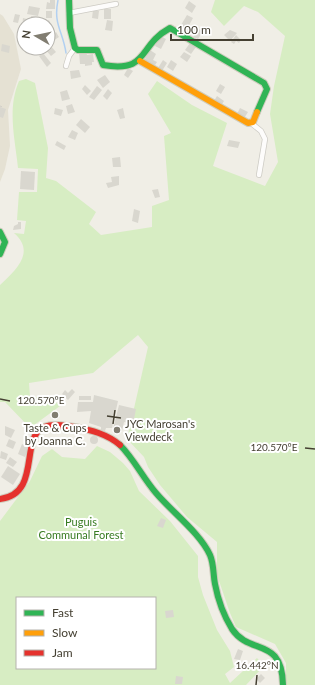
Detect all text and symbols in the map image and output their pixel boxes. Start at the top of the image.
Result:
north arrow [16,16,56,56]
scale bar [171,16,253,42]
text: 100 m [177,22,211,37]
text: N [19,29,33,40]
text: 120.570°E [17,394,65,406]
marker: Taste & Cups by Joanna C. [50,410,60,420]
place label: JYC Marosan's Viewdeck [125,417,195,443]
place label: Taste & Cups by Joanna C. [24,421,87,447]
marker: JYC Marosan's Viewdeck [112,425,122,435]
text: 120.570°E [250,441,298,453]
park label: Puguis Communal Forest [39,515,124,541]
legend [16,597,156,669]
text: Fast [52,605,74,620]
text: Slow [52,625,78,640]
text: Jam [52,645,73,660]
text: 16.442°N [235,659,279,671]

